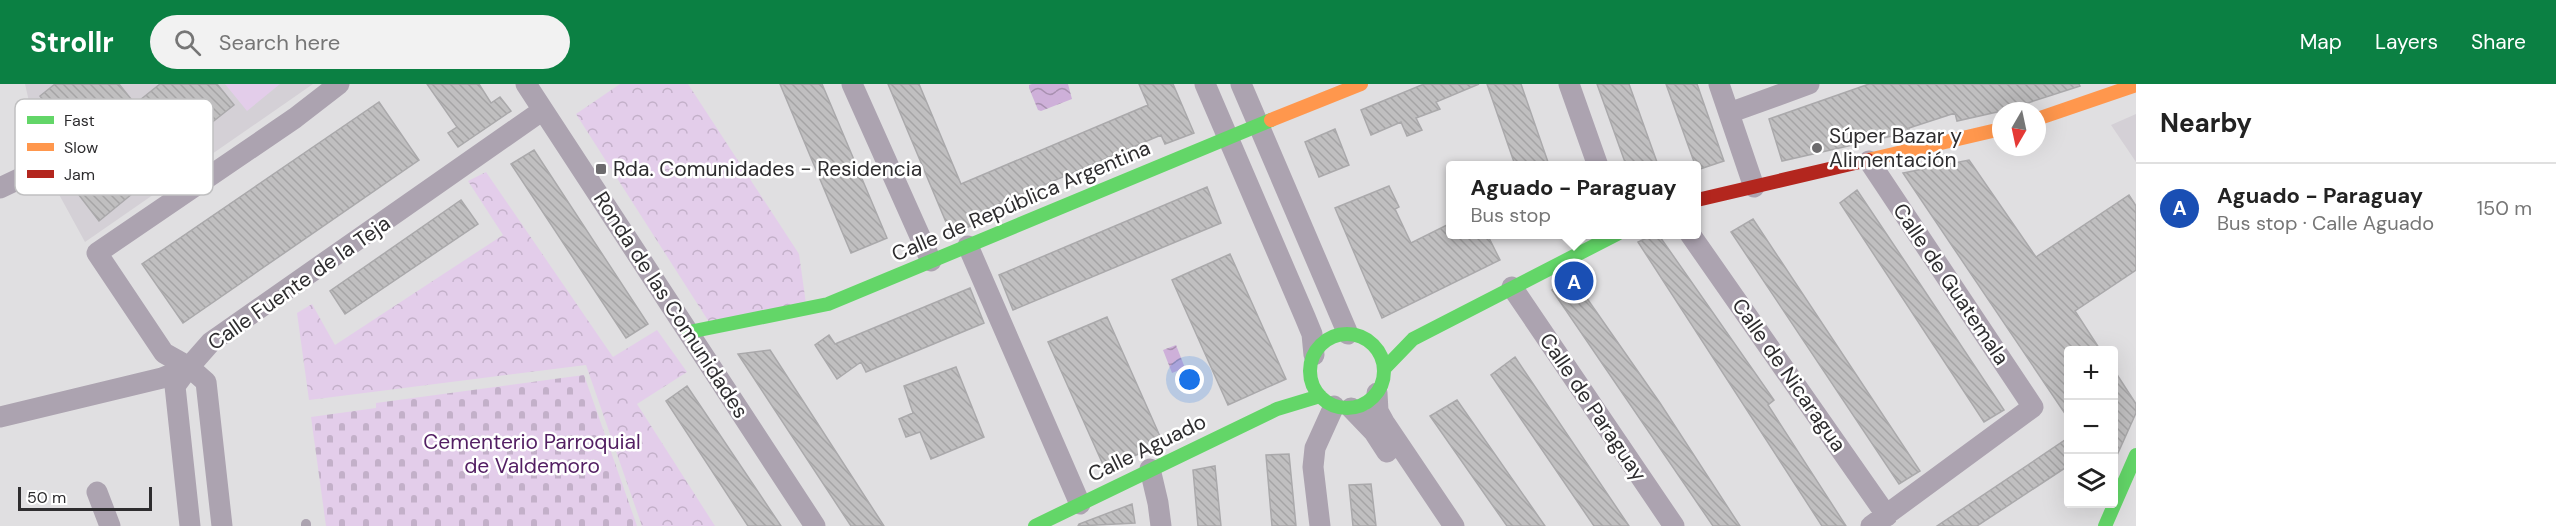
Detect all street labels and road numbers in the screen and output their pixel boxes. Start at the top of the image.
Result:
street label: Calle de República Argentina [887,134,1155,268]
street label: Ronda de las Comunidades [587,186,755,424]
street label: Calle de Guatemala [1886,198,2016,370]
street label: Calle Fuente de la Teja [202,209,396,357]
street label: Calle de Nicaragua [1726,293,1852,457]
street label: Calle de Paraguay [1533,327,1653,487]
street label: Calle Aguado [1083,407,1211,489]

